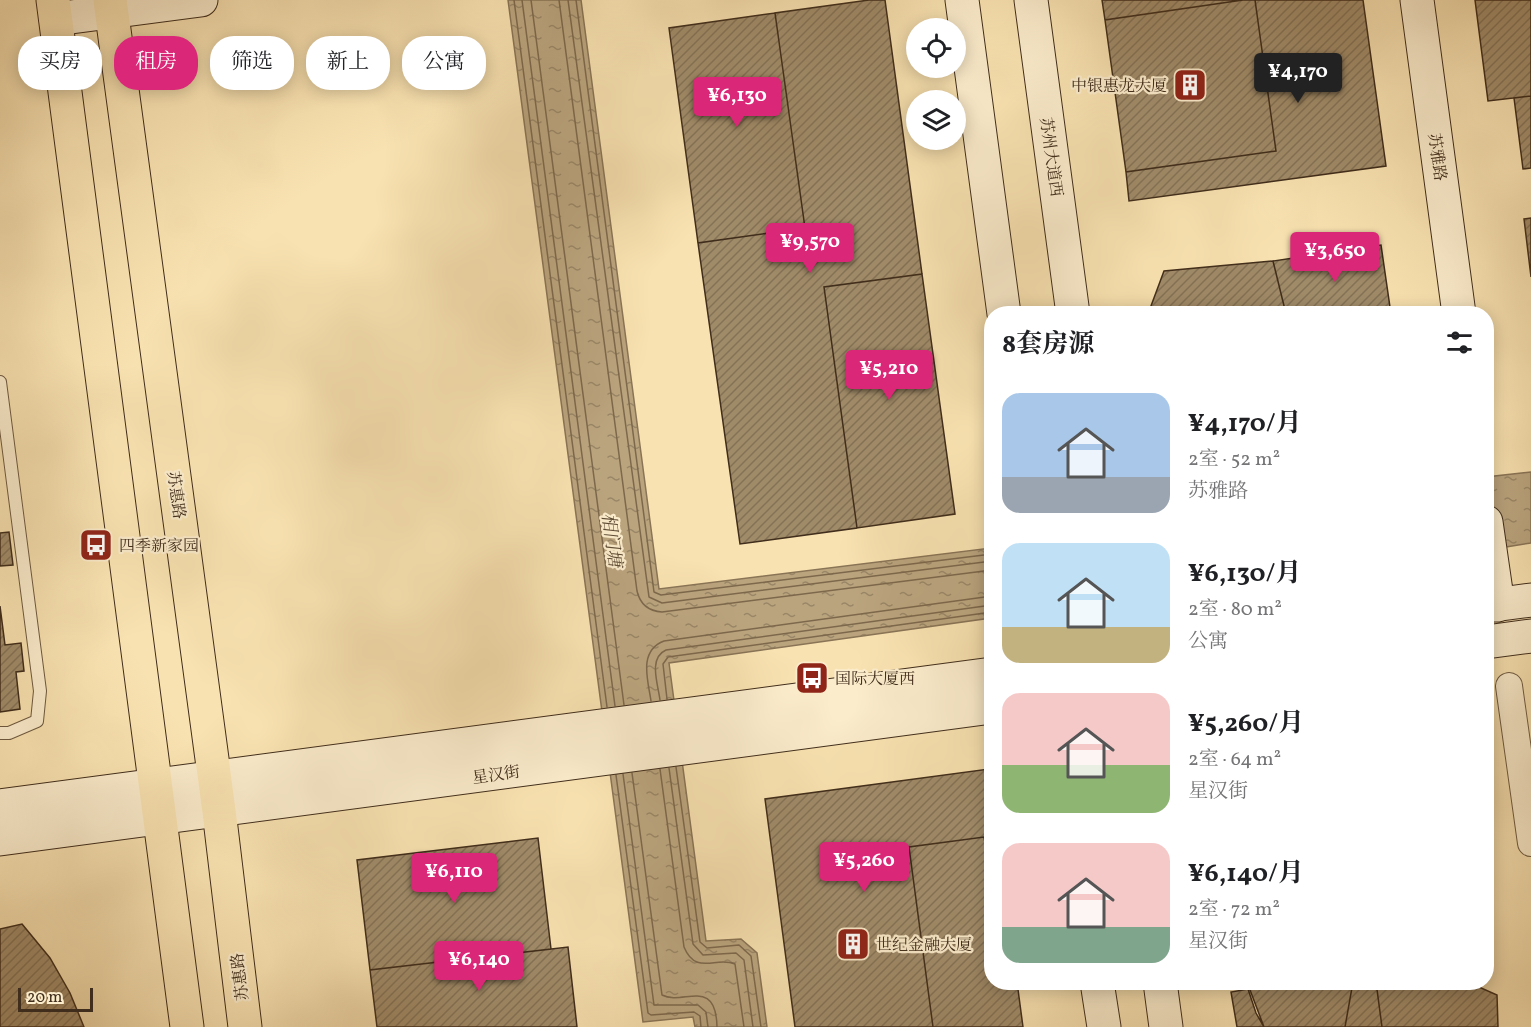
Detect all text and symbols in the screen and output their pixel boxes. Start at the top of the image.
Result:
map controls [906,18,966,150]
button: locate [906,18,966,78]
chip: 买房 [18,36,102,90]
chip: 租房 [114,36,198,90]
chip: 筛选 [210,36,294,90]
chip: 新上 [306,36,390,90]
chip: 公寓 [402,36,486,90]
pin: ¥4,170 [1249,53,1347,104]
text: ¥4,170 [1268,58,1328,86]
building icon: 中银惠龙大厦 [1172,67,1208,103]
place label: 中银惠龙大厦 [1071,76,1167,98]
pin: ¥6,130 [688,77,786,128]
text: ¥6,130 [707,82,767,110]
button: layers [906,90,966,150]
street label: 苏州大道西 [1034,116,1066,198]
street label: 苏雅路 [1422,132,1450,183]
pin: ¥9,570 [761,223,859,274]
text: ¥9,570 [780,228,840,256]
pin: ¥3,650 [1286,232,1384,283]
text: ¥3,650 [1304,237,1366,265]
icon: filters [1443,326,1476,359]
text: 8套房源 [1002,327,1094,363]
pin: ¥5,210 [840,350,938,401]
text: ¥5,210 [860,355,918,383]
text: ¥4,170/月 [1188,406,1302,442]
icon: home [1050,417,1122,489]
text: 2室 · 52 m² [1188,446,1280,474]
street label: 苏惠路 [161,470,189,521]
text: 苏雅路 [1188,478,1248,506]
water label: 相门塘 [594,512,627,572]
bus stop icon: 四季新家园 [78,527,114,563]
place label: 四季新家园 [119,536,199,558]
text: ¥6,130/月 [1188,556,1302,592]
icon: home [1050,567,1122,639]
text: 2室 · 80 m² [1188,596,1282,624]
text: 公寓 [1188,628,1228,656]
bus stop icon: 国际大厦西 [794,660,830,696]
place label: 国际大厦西 [835,669,915,691]
text: ¥5,260/月 [1188,706,1304,742]
icon: home [1050,717,1122,789]
text: 2室 · 64 m² [1188,746,1281,774]
street label: 星汉街 [471,762,522,790]
text: 星汉街 [1188,778,1248,806]
pin: ¥5,260 [815,842,913,893]
text: ¥5,260 [833,847,895,875]
pin: ¥6,110 [405,853,503,904]
text: ¥6,140/月 [1188,856,1304,892]
text: ¥6,110 [425,858,483,886]
icon: home [1050,867,1122,939]
text: 2室 · 72 m² [1188,896,1280,924]
building icon: 世纪金融大厦 [835,926,871,962]
text: 星汉街 [1188,928,1248,956]
place label: 世纪金融大厦 [876,935,972,957]
pin: ¥6,140 [430,941,528,992]
text: ¥6,140 [448,946,510,974]
street label: 苏惠路 [227,952,255,1002]
scale bar [18,985,93,1012]
text: 20 m [27,987,62,1009]

